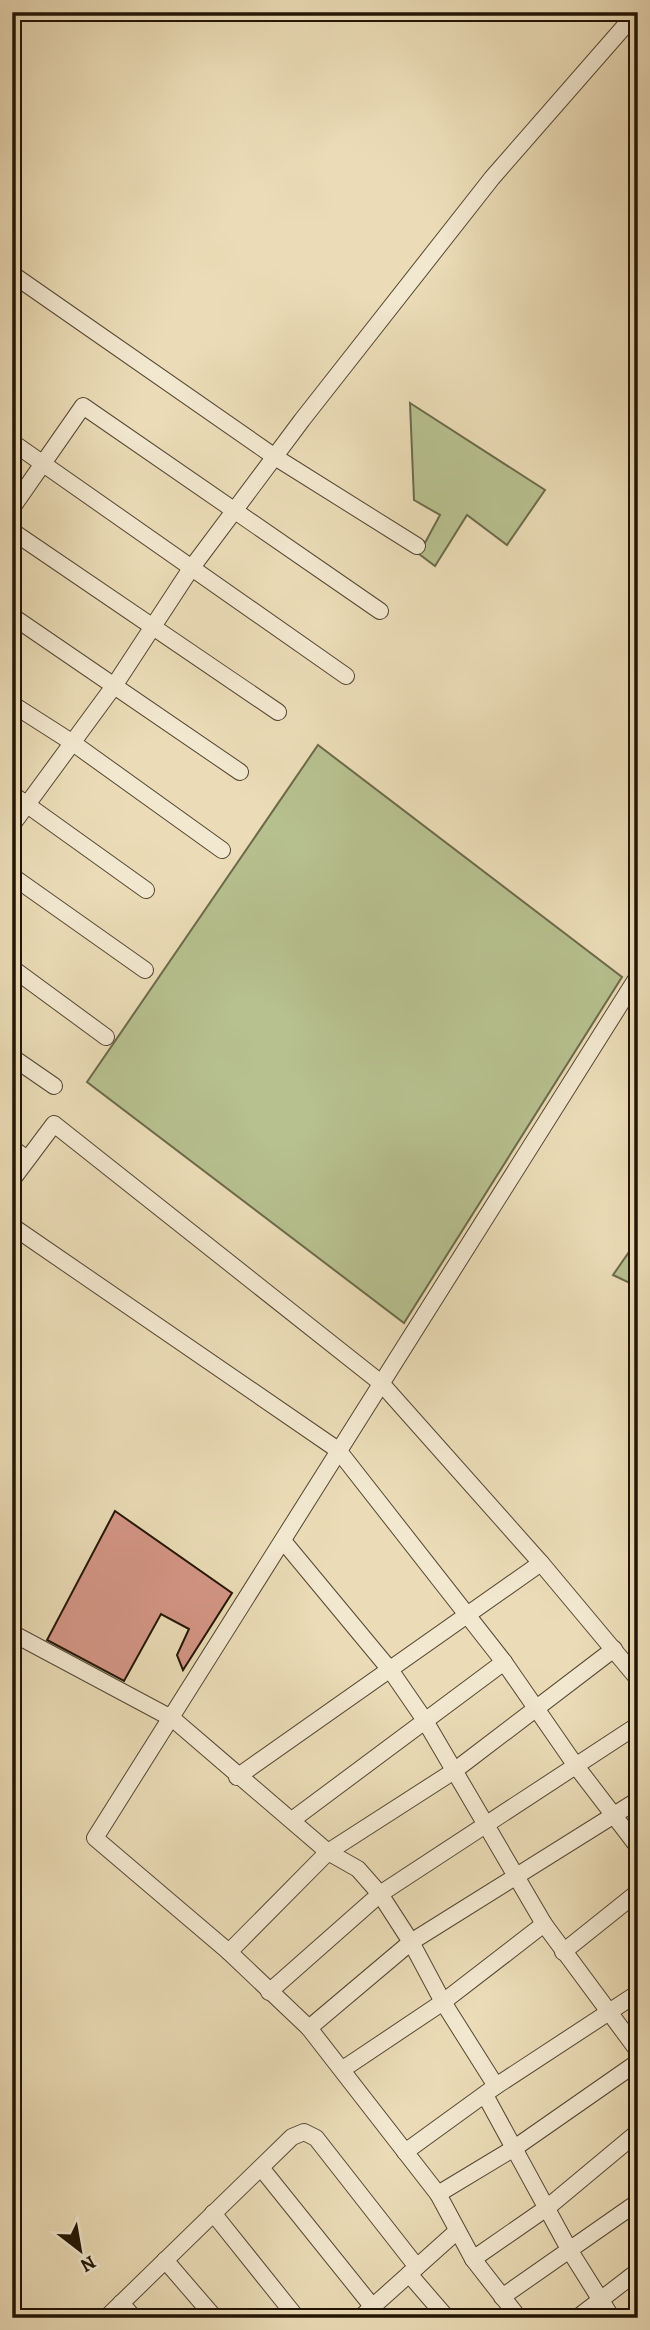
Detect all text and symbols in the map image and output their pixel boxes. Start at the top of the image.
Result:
north arrow [46,2214,116,2284]
text: N [75,2249,101,2279]

